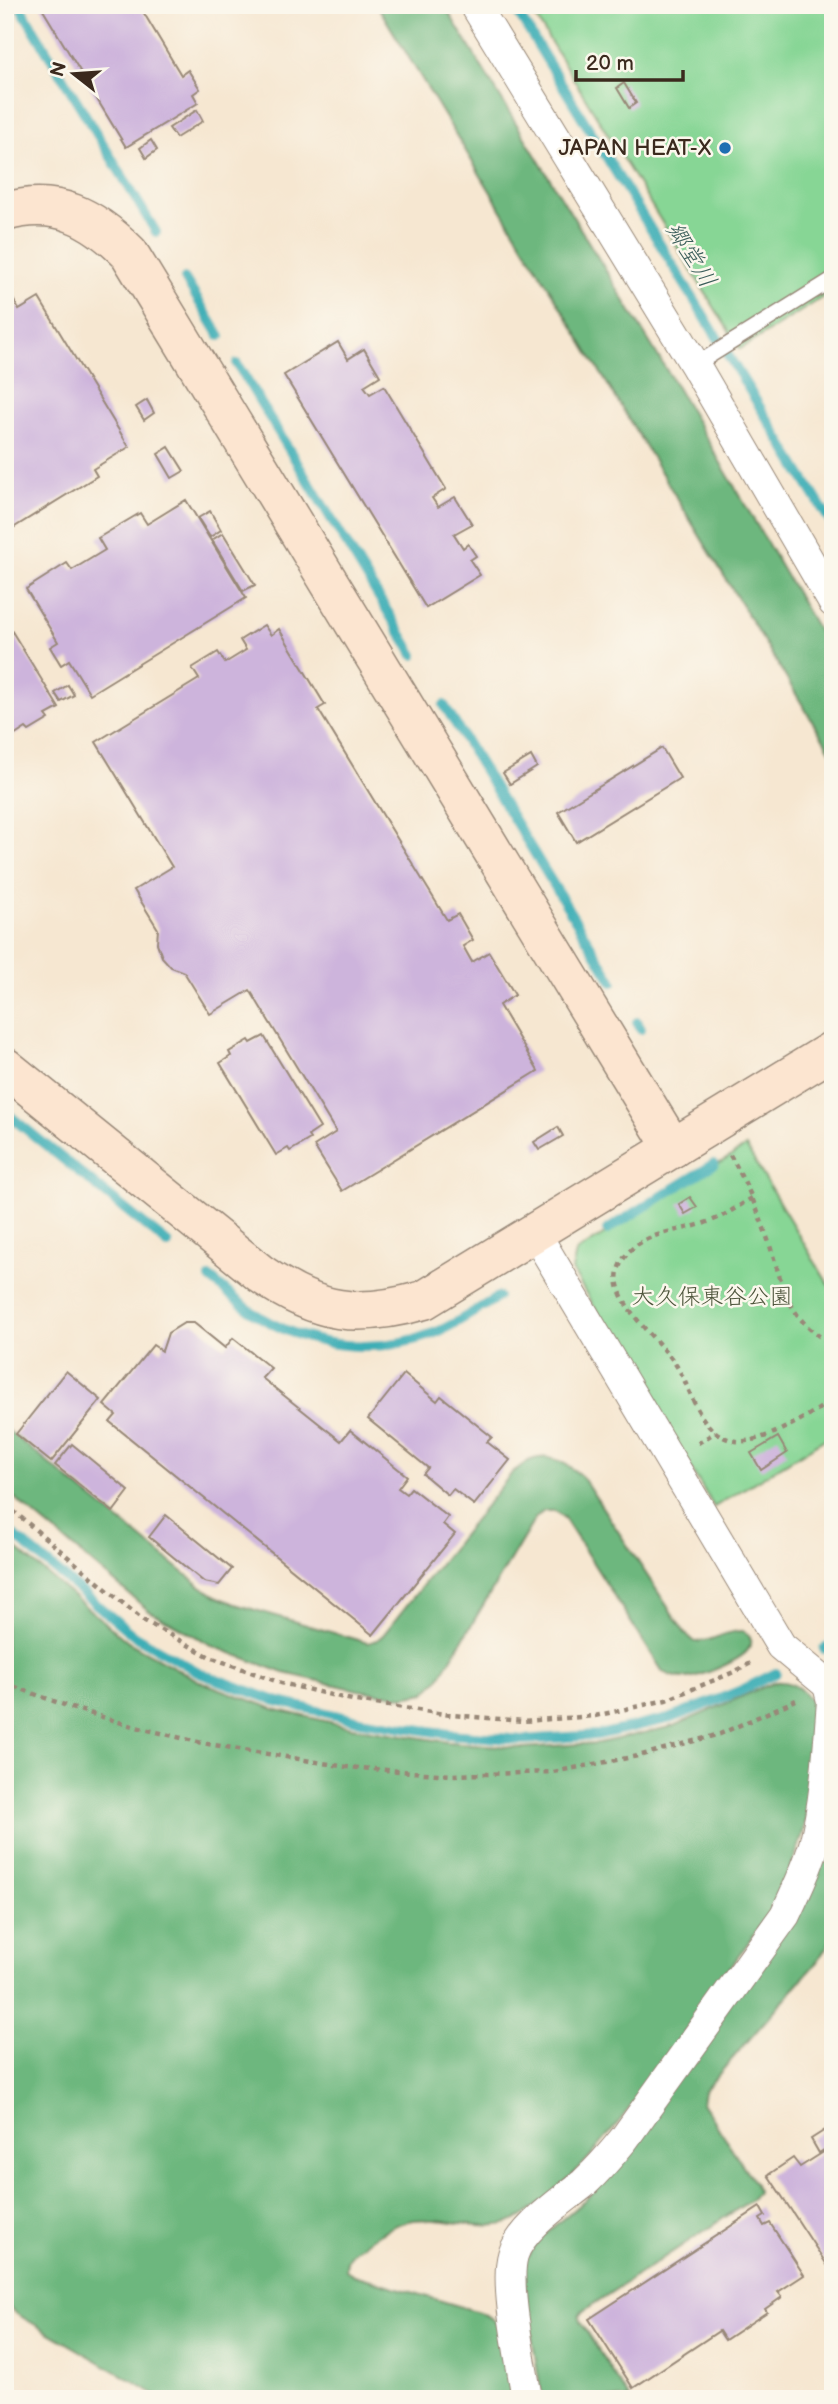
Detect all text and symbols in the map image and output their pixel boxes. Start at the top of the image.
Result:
north arrow [38,38,108,108]
scale bar [576,38,682,82]
text: 20 m [586,51,634,76]
text: N [46,59,72,80]
place label: JAPAN HEAT-X [558,134,711,162]
marker: JAPAN HEAT-X [717,140,733,156]
water label: 郷堂川 [660,217,722,293]
park label: 大久保東谷公園 [632,1283,793,1311]

